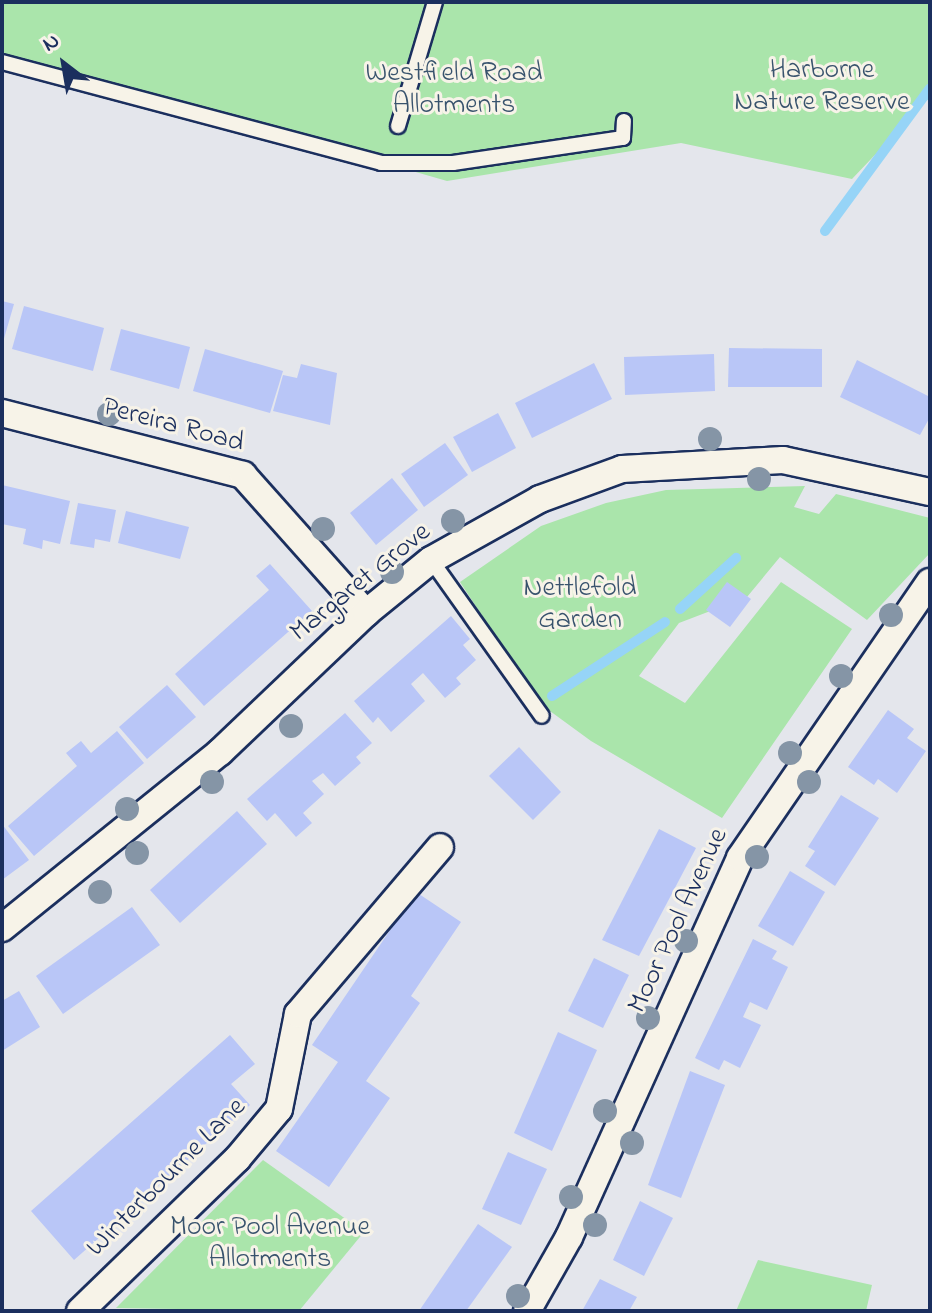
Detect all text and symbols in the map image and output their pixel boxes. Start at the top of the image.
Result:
north arrow [24,24,104,104]
text: N [37,26,66,61]
park label: Harborne Nature Reserve [734,54,910,120]
park label: Westfield Road Allotments [366,57,542,123]
street label: Pereira Road [99,391,247,461]
street label: Margaret Grove [284,516,438,650]
park label: Nettlefold Garden [524,572,636,638]
street label: Moor Pool Avenue [622,823,736,1019]
street label: Winterbourne Lane [80,1091,254,1265]
park label: Moor Pool Avenue Allotments [170,1211,370,1277]

